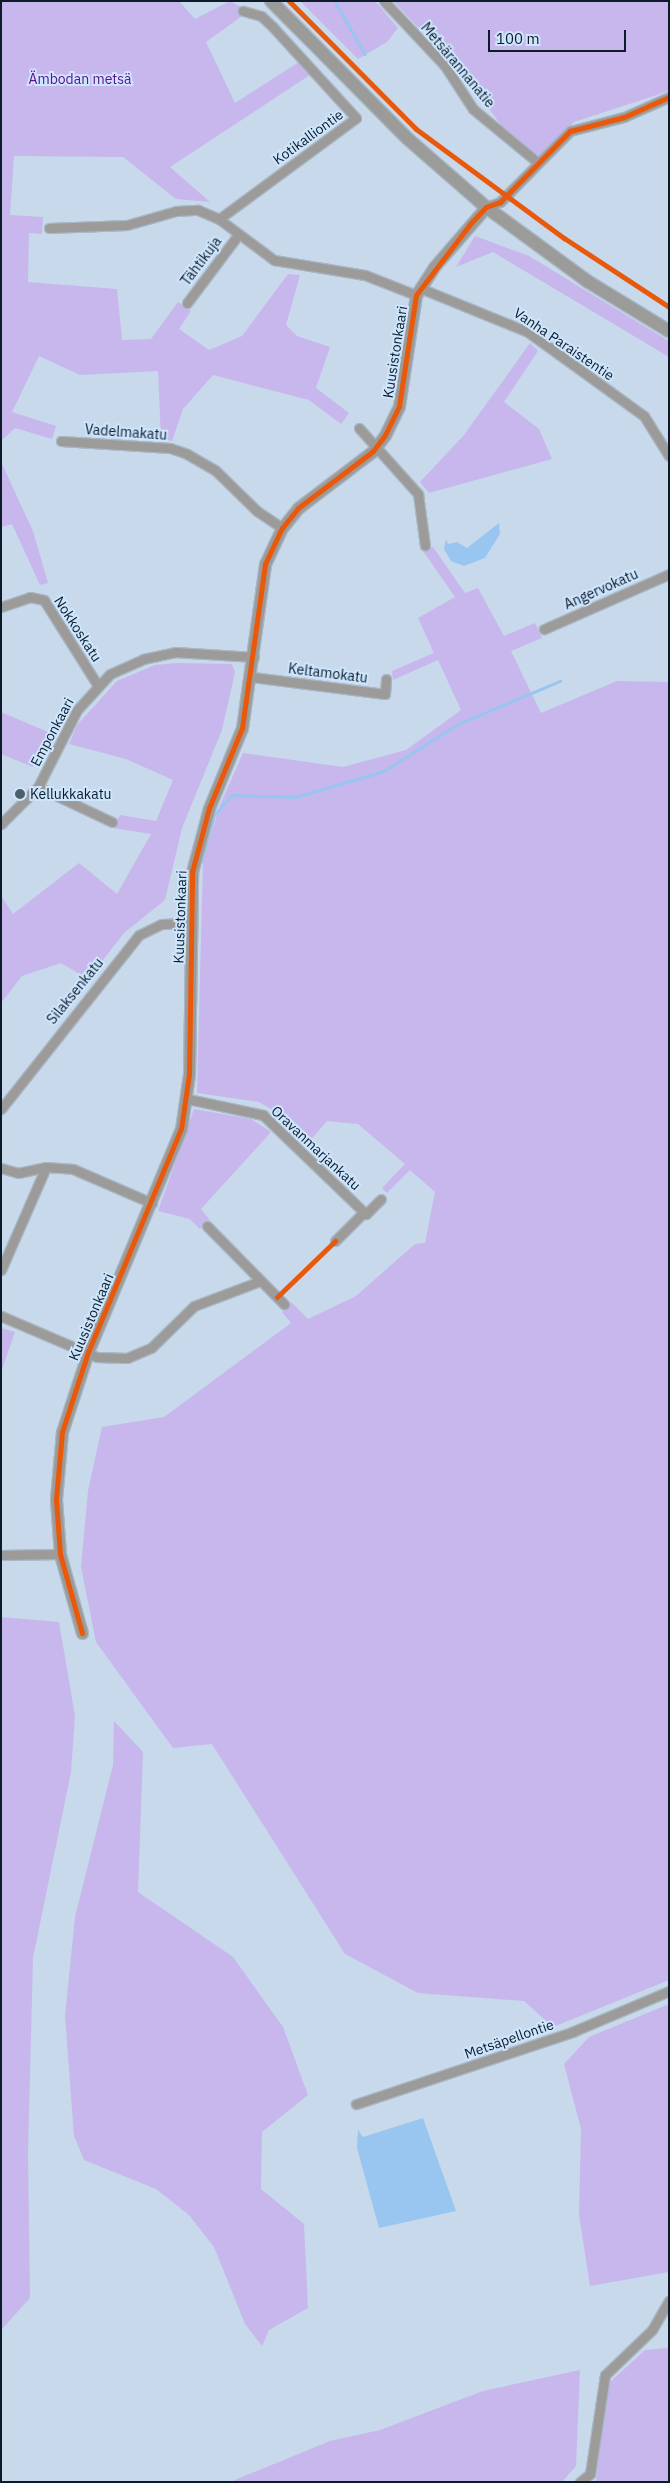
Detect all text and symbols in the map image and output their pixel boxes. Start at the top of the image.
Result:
street label: Metsärannanatie [418,19,498,111]
scale bar [490,20,628,52]
text: 100 m [496,29,540,48]
park label: Ämbodan metsä [28,71,132,87]
street label: Kotikalliontie [270,106,346,168]
street label: Tähtikuja [177,233,225,289]
street label: Vanha Paraistentie [511,304,617,384]
street label: Kuusistonkaari [379,305,411,399]
street label: Vadelmakatu [84,421,168,443]
street label: Angervokatu [561,565,641,613]
street label: Nokkoskatu [51,593,105,665]
street label: Keltamokatu [287,660,369,686]
street label: Emponkaari [27,695,77,769]
place label: Kellukkakatu [30,786,112,802]
marker: Kellukkakatu [14,788,26,800]
street label: Kuusistonkaari [170,870,190,964]
street label: Silaksenkatu [43,955,107,1027]
street label: Oravanmarjankatu [268,1102,364,1194]
street label: Kuusistonkaari [65,1271,117,1363]
street label: Metsäpellontie [462,2016,556,2062]

